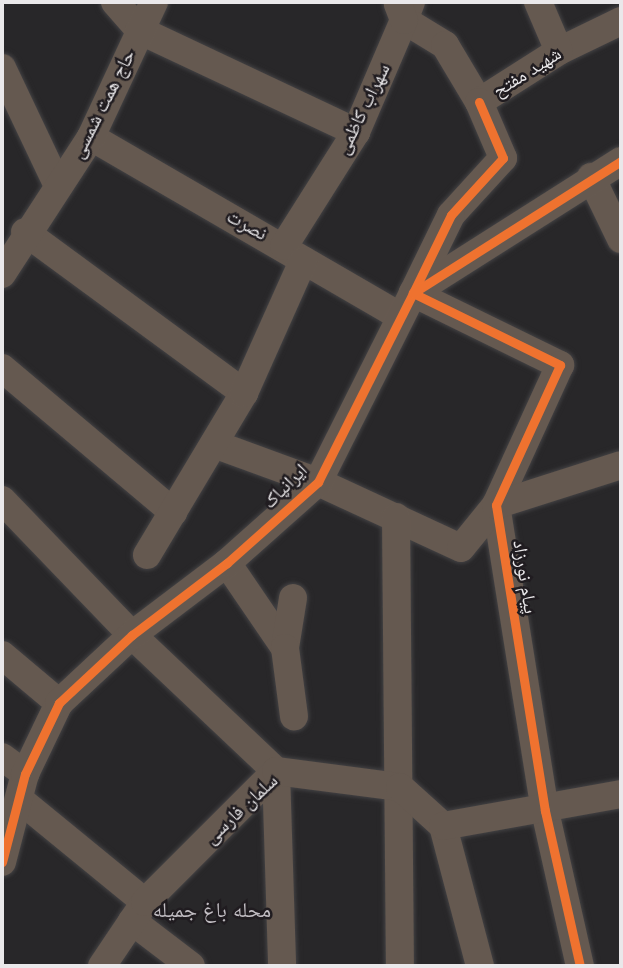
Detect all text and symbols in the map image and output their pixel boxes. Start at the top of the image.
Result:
street label: شهید مفتح [488,42,566,102]
street label: حاج همت شمسی [66,46,140,162]
street label: سهراب کاظمی [331,60,395,158]
street label: نصرت [223,205,271,245]
street label: ایرانپاک [258,459,312,513]
street label: پیام نورزاد [508,539,542,615]
street label: سلمان فارسی [200,769,282,849]
district label: محله باغ‌ جمیله [153,897,271,923]

